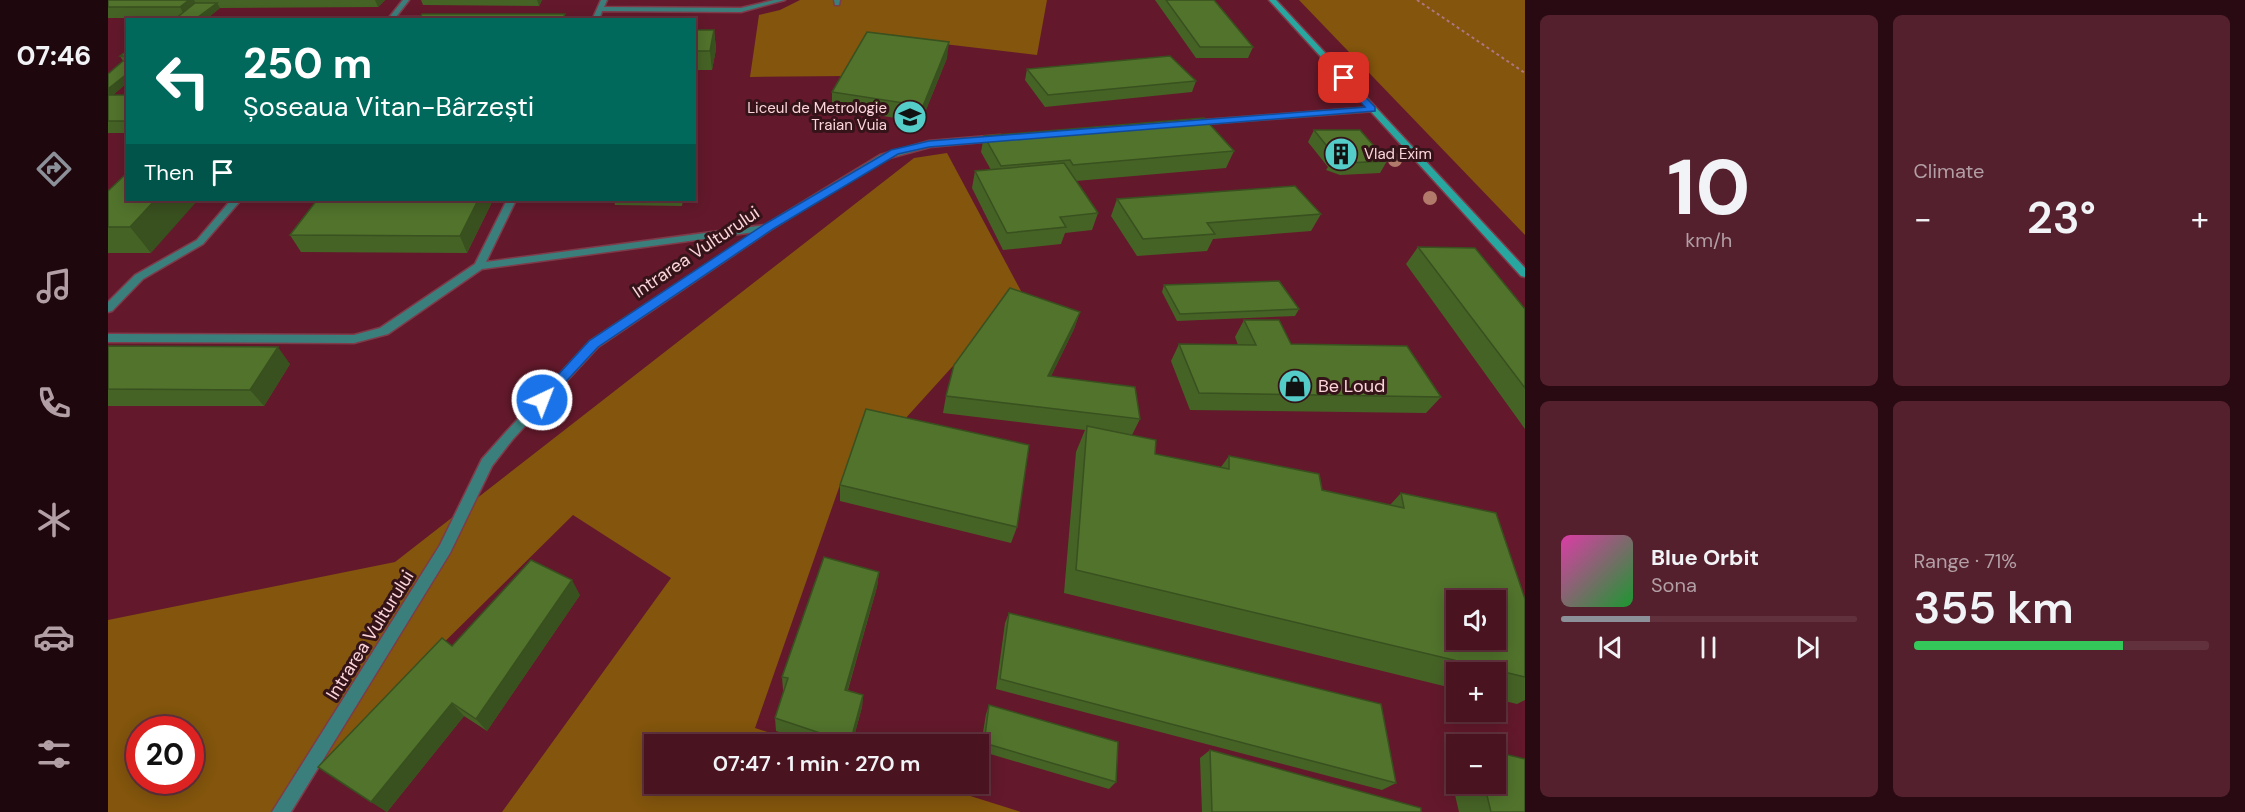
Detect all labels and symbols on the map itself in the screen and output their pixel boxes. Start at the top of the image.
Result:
pin [1318,52,1369,103]
place label: Liceul de Metrologie Traian Vuia [747,98,887,135]
school or university icon: Liceul de Metrologie Traian Vuia [892,99,928,135]
building icon: Vlad Exim [1323,136,1359,172]
place label: Vlad Exim [1364,144,1432,164]
street label: Intrarea Vulturului [628,201,764,303]
position arrow [510,368,574,432]
shop icon: Be Loud [1277,368,1313,404]
place label: Be Loud [1318,374,1385,398]
street label: Intrarea Vulturului [321,566,419,704]
speed limit sign: 20 [126,716,204,794]

